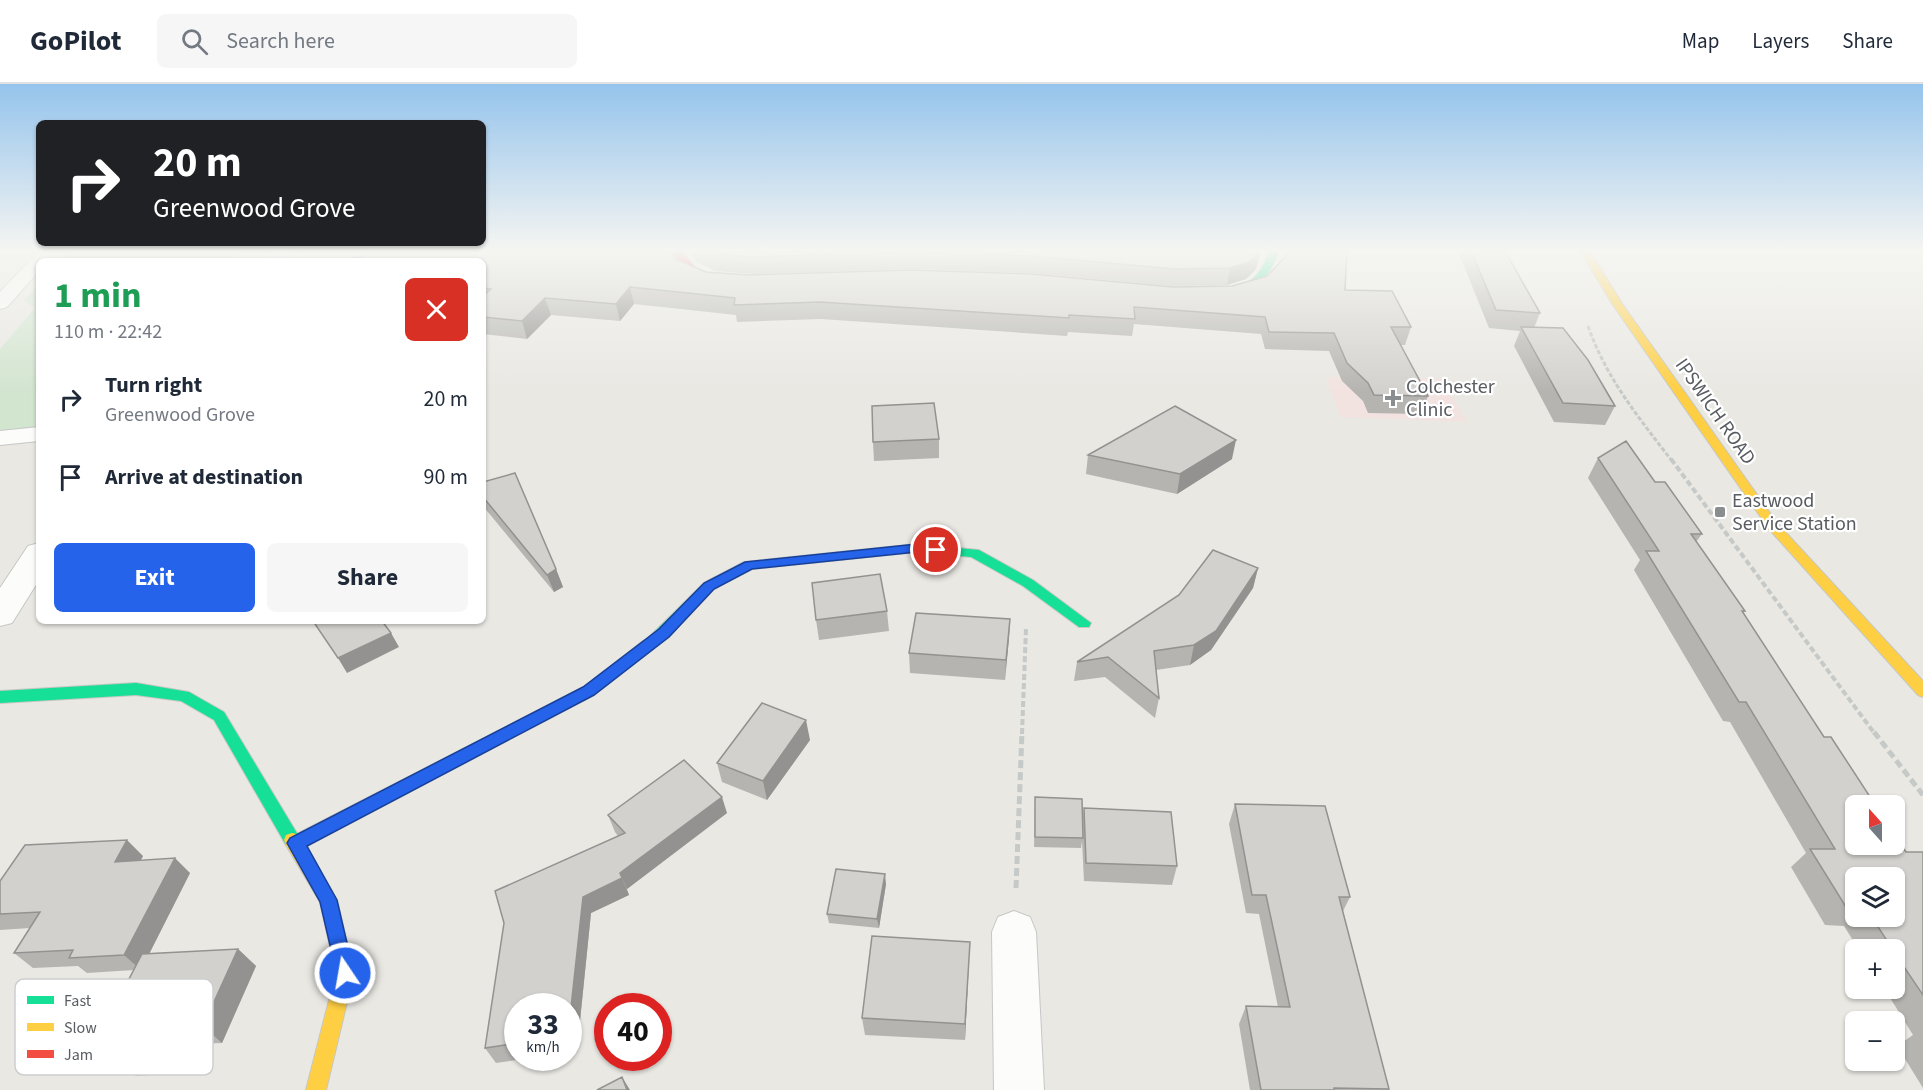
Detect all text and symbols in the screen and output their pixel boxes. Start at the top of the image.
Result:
search box [157,14,577,68]
text: GoPilot [30,21,121,61]
icon: search [178,25,211,58]
text: Search here [226,25,335,57]
text: Map [1682,26,1719,56]
text: Layers [1752,26,1809,56]
text: Share [1842,26,1893,56]
text: 20 m [153,133,242,193]
icon: right [54,144,132,222]
text: Greenwood Grove [153,189,355,228]
text: 1 min [54,270,142,321]
button: close [405,278,468,341]
text: 110 m · 22:42 [54,318,162,346]
street label: IPSWICH ROAD [1668,353,1762,470]
text: Turn right [105,369,202,401]
place label: Colchester Clinic [1406,373,1495,424]
icon: right [54,383,87,416]
text: 20 m [423,383,468,415]
marker: Colchester Clinic [1384,389,1402,407]
text: Greenwood Grove [105,401,255,429]
icon: arrive [54,461,87,494]
text: Arrive at destination [105,461,303,493]
text: 90 m [423,461,468,493]
place label: Eastwood Service Station [1732,487,1857,538]
marker: Eastwood Service Station [1713,505,1727,519]
pin [910,524,961,575]
icon: arrive [919,533,952,566]
button: Exit [54,543,255,612]
button: Share [267,543,468,612]
north arrow [1845,795,1905,855]
map controls [1845,795,1905,1071]
button: layers [1845,867,1905,927]
button: + [1845,939,1905,999]
position arrow [313,941,377,1005]
legend [15,979,213,1075]
text: Fast [64,990,92,1012]
speed limit sign: 40 [594,993,672,1071]
text: 33 [527,1003,559,1046]
button: − [1845,1011,1905,1071]
text: Slow [64,1017,97,1039]
text: km/h [526,1037,560,1058]
text: Jam [64,1044,93,1066]

